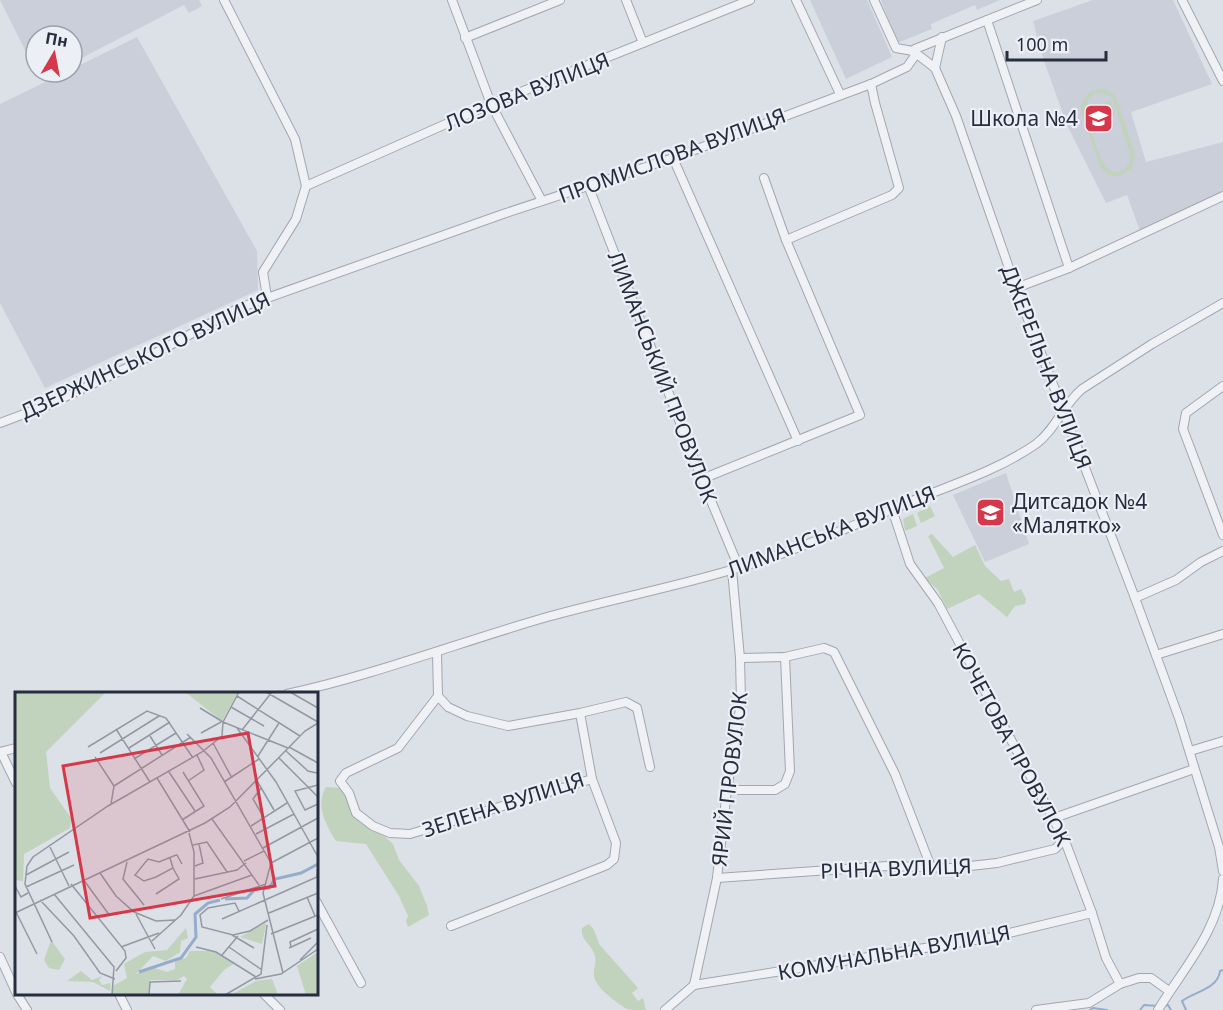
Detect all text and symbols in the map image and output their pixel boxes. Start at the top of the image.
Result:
north arrow [24,24,84,84]
scale bar [1007,24,1106,62]
text: Пн [44,26,70,52]
text: 100 m [1016,32,1068,56]
street label: ЛОЗОВА ВУЛИЦЯ [441,45,613,137]
street label: ПРОМИСЛОВА ВУЛИЦЯ [555,101,789,209]
school or university icon: Школа №4 [1083,102,1115,134]
place label: Школа №4 [970,104,1078,132]
street label: ЛИМАНСЬКИЙ ПРОВУЛОК [602,247,724,507]
street label: ДЖЕРЕЛЬНА ВУЛИЦЯ [995,261,1099,473]
street label: ДЗЕРЖИНСЬКОГО ВУЛИЦЯ [16,285,274,425]
street label: ЛИМАНСЬКА ВУЛИЦЯ [723,478,939,584]
place label: Дитсадок №4 «Малятко» [1012,487,1147,539]
school or university icon: Дитсадок №4 «Малятко» [975,497,1007,529]
street label: КОЧЕТОВА ПРОВУЛОК [946,637,1078,851]
street label: ЯРИЙ ПРОВУЛОК [704,690,754,868]
inset map [15,692,318,995]
street label: ЗЕЛЕНА ВУЛИЦЯ [418,765,588,843]
street label: РІЧНА ВУЛИЦЯ [820,851,972,885]
street label: КОМУНАЛЬНА ВУЛИЦЯ [776,918,1012,986]

